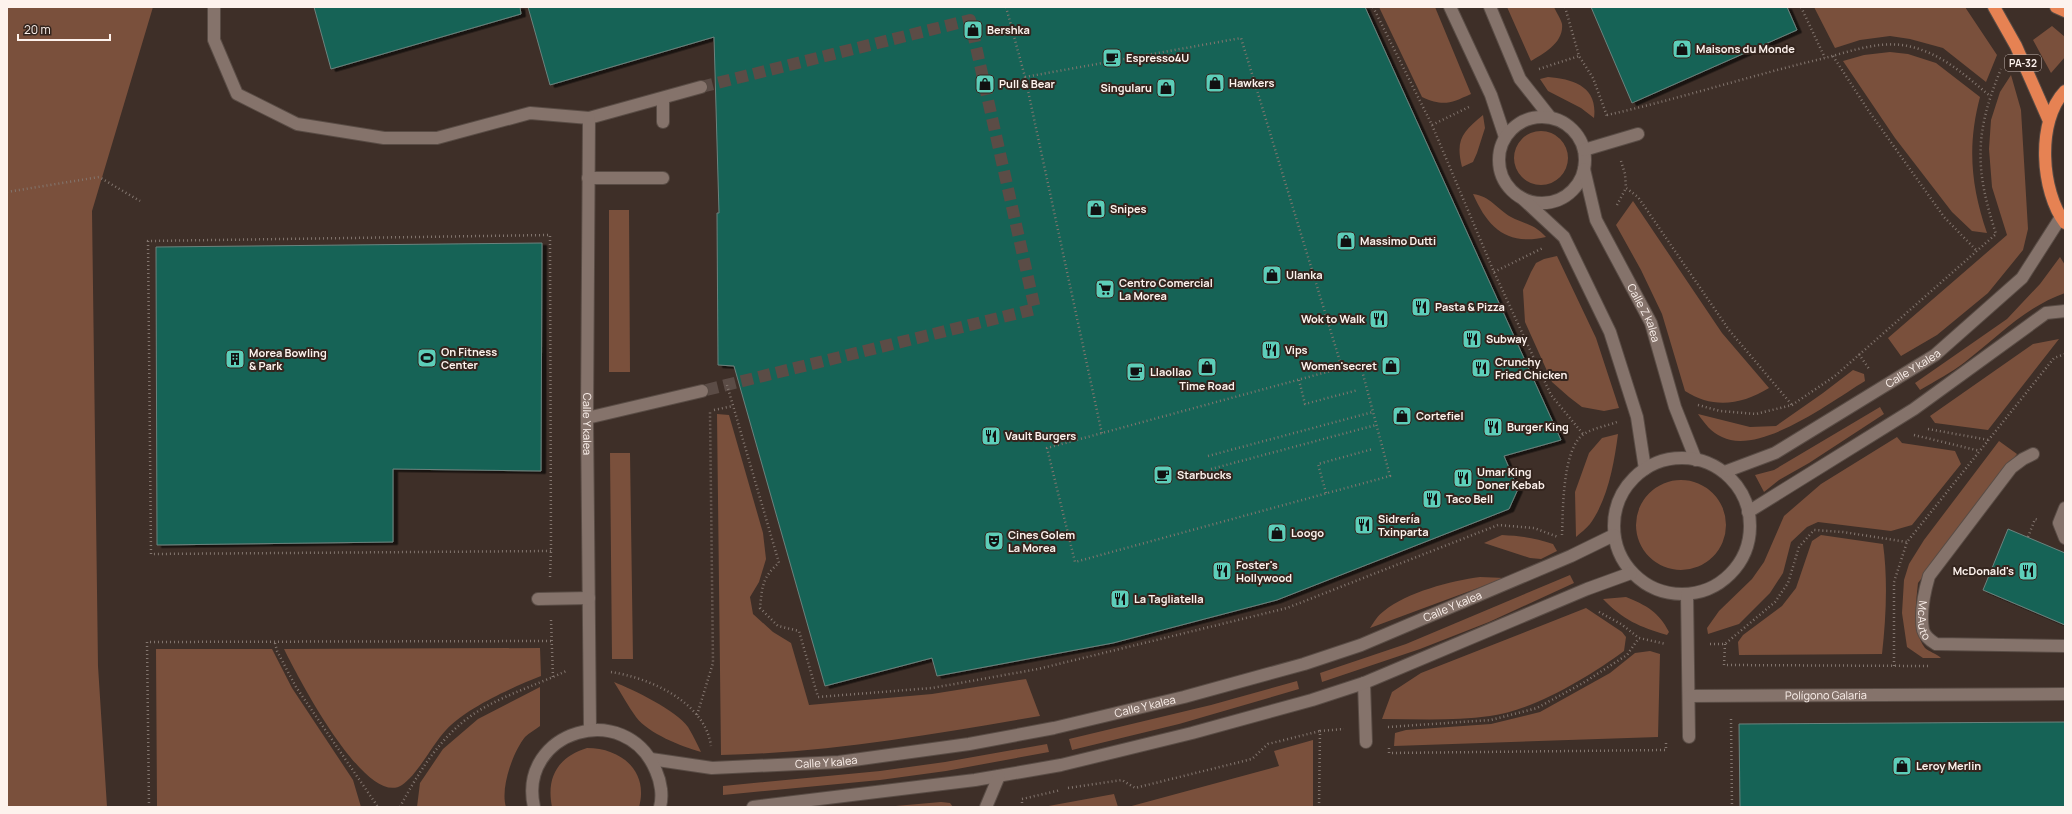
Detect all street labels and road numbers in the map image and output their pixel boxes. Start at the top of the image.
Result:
road number: PA-32 [2005,55,2041,71]
street label: Calle Z kalea [1624,281,1664,344]
street label: Calle Y kalea [1882,346,1944,391]
street label: Calle Y kalea [580,393,595,455]
street label: Calle Y kalea [1421,587,1484,625]
street label: McAuto [1915,600,1935,643]
street label: Polígono Galaria [1785,687,1867,702]
street label: Calle Y kalea [1113,691,1177,720]
street label: Calle Y kalea [795,752,858,771]

